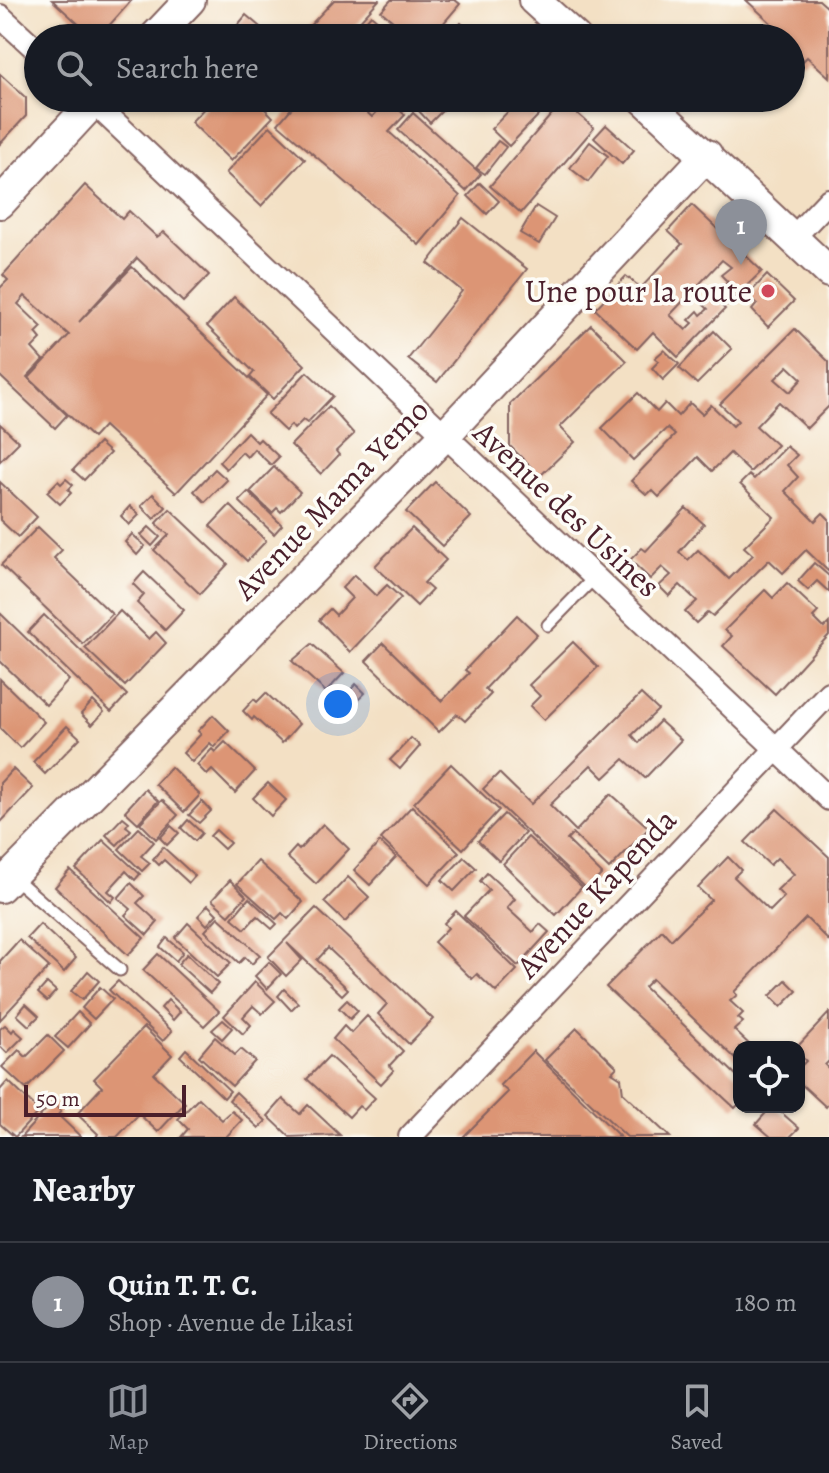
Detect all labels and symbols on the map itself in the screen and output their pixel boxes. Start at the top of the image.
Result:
pin: 1 [715,199,767,265]
place label: Une pour la route [525,269,752,313]
marker: Une pour la route [759,282,777,300]
street label: Avenue Mama Yemo [223,389,439,610]
street label: Avenue des Usines [463,410,670,607]
your location [318,684,358,724]
street label: Avenue Kapenda [505,799,686,988]
scale bar [24,1081,186,1117]

